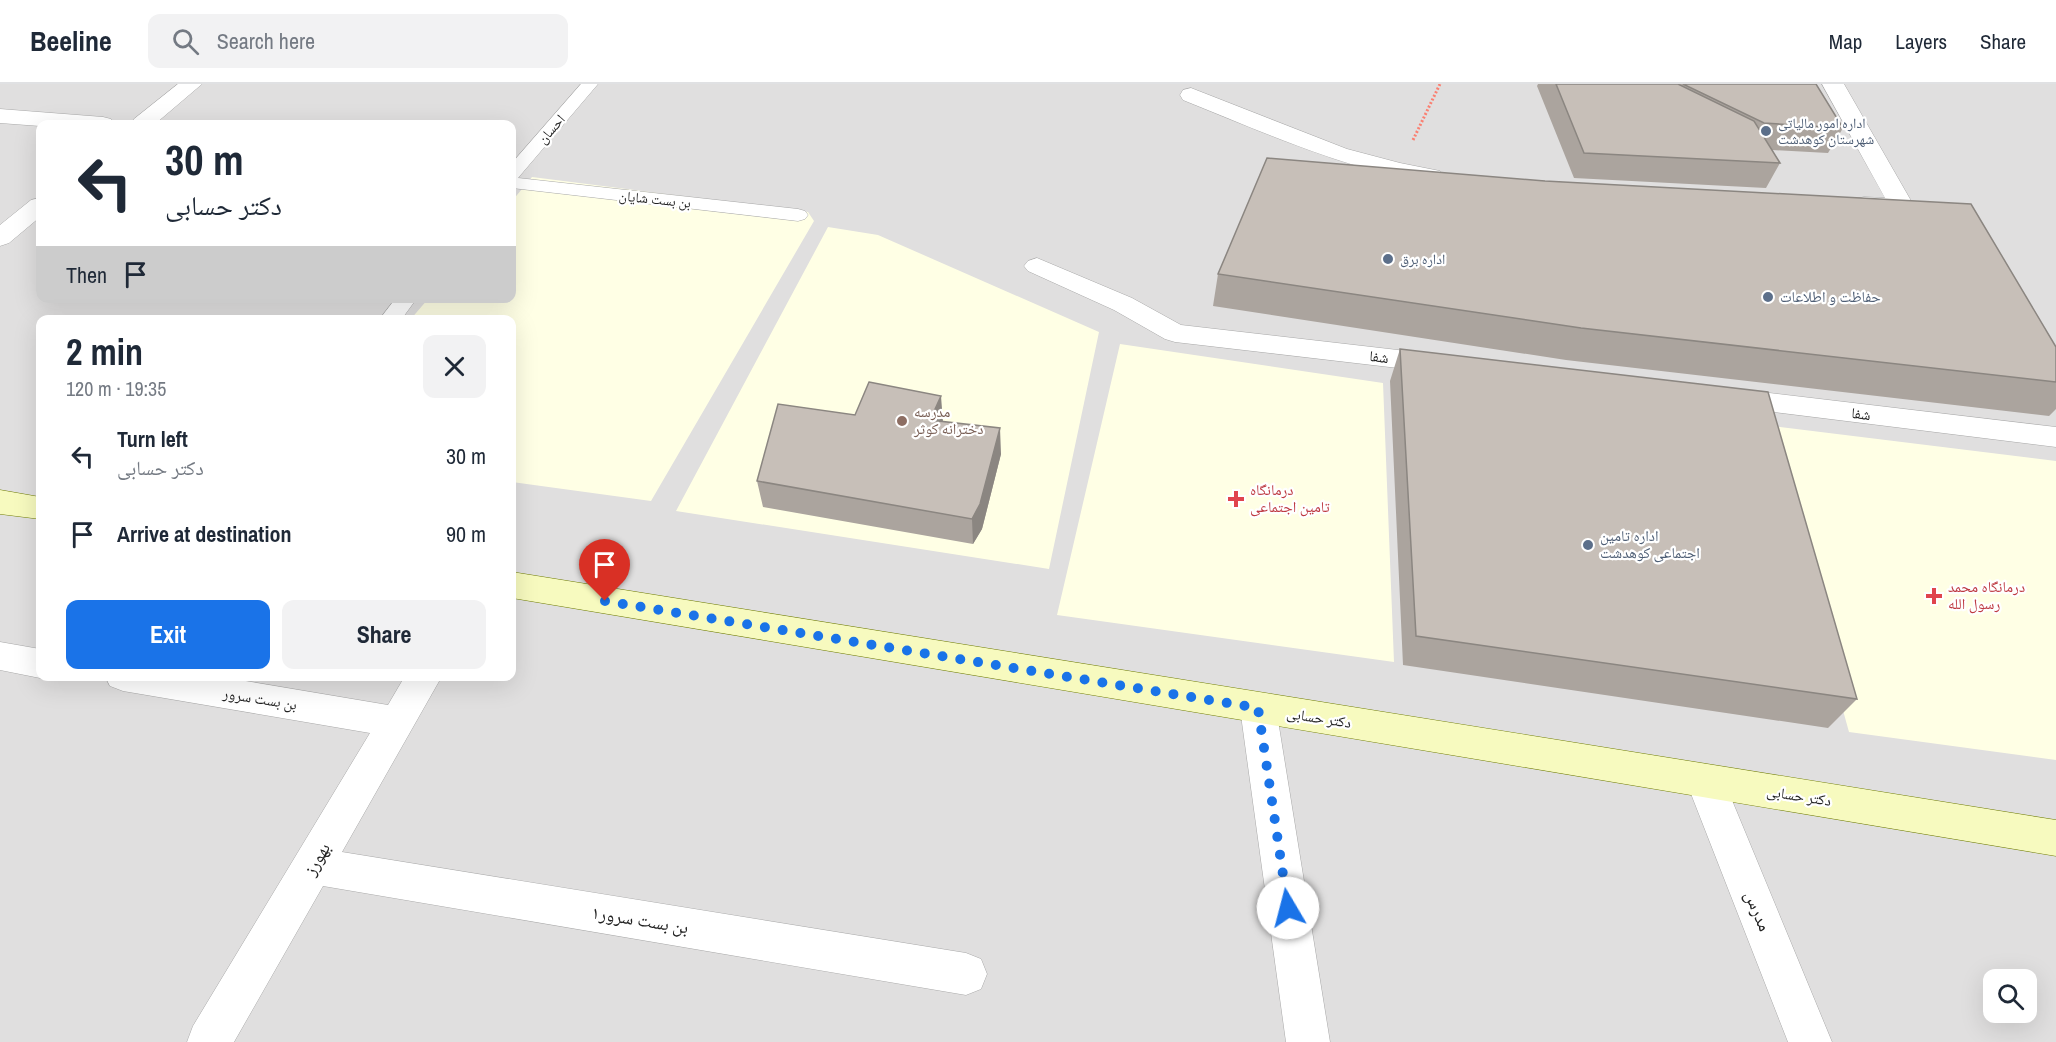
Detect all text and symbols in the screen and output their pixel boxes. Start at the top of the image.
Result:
search box [148,14,568,68]
text: Beeline [30,22,112,60]
icon: search [169,25,202,58]
text: Search here [217,26,315,56]
text: Map [1829,27,1862,56]
text: Layers [1895,27,1947,56]
text: Share [1980,27,2026,56]
street label: احسان [533,111,569,147]
place label: اداره امور مالیاتی شهرستان کوهدشت [1778,114,1874,148]
marker: اداره امور مالیاتی شهرستان کوهدشت [1759,124,1773,138]
text: 30 m [165,132,244,188]
icon: left [66,144,144,222]
street label: بن بست شایان [618,186,692,212]
text: دکتر حسابی [165,187,282,223]
place label: اداره برق [1400,250,1445,268]
marker: اداره برق [1381,252,1395,266]
icon: arrive [119,258,152,291]
text: Then [66,260,107,290]
place label: حفاظت و اطلاعات [1780,286,1881,307]
marker: حفاظت و اطلاعات [1761,290,1775,304]
text: 2 min [66,328,143,376]
button: close [423,335,486,398]
street label: شفا [1368,345,1390,368]
text: 120 m · 19:35 [66,375,166,402]
place label: مدرسه دخترانه کوثر [913,401,984,439]
street label: شفا [1850,402,1872,425]
marker: مدرسه دخترانه کوثر [895,414,909,428]
text: Turn left [117,424,188,454]
icon: left [66,440,99,473]
text: 30 m [446,441,486,471]
text: دکتر حسابی [117,454,204,481]
place label: درمانگاه تامین اجتماعی [1250,479,1330,517]
marker: درمانگاه تامین اجتماعی [1227,490,1245,508]
icon: arrive [66,518,99,551]
text: Arrive at destination [117,519,291,549]
text: 90 m [446,519,486,549]
place label: اداره تامین اجتماعی کوهدشت [1600,525,1700,563]
marker: اداره تامین اجتماعی کوهدشت [1581,538,1595,552]
pin [579,539,630,601]
icon: arrive [588,548,621,581]
place label: درمانگاه محمد رسول الله [1948,576,2025,614]
marker: درمانگاه محمد رسول الله [1925,587,1943,605]
button: Exit [66,600,270,669]
button: Share [282,600,486,669]
street label: بن بست سرور [221,682,299,715]
street label: دکتر حسابی [1285,702,1353,733]
street label: دکتر حسابی [1765,780,1833,811]
street label: بهورز [297,838,336,881]
position arrow [1256,876,1320,940]
street label: مدرس [1739,887,1778,935]
street label: بن بست سرور۱ [590,900,690,940]
map controls [1983,969,2037,1023]
button: search [1983,969,2037,1023]

